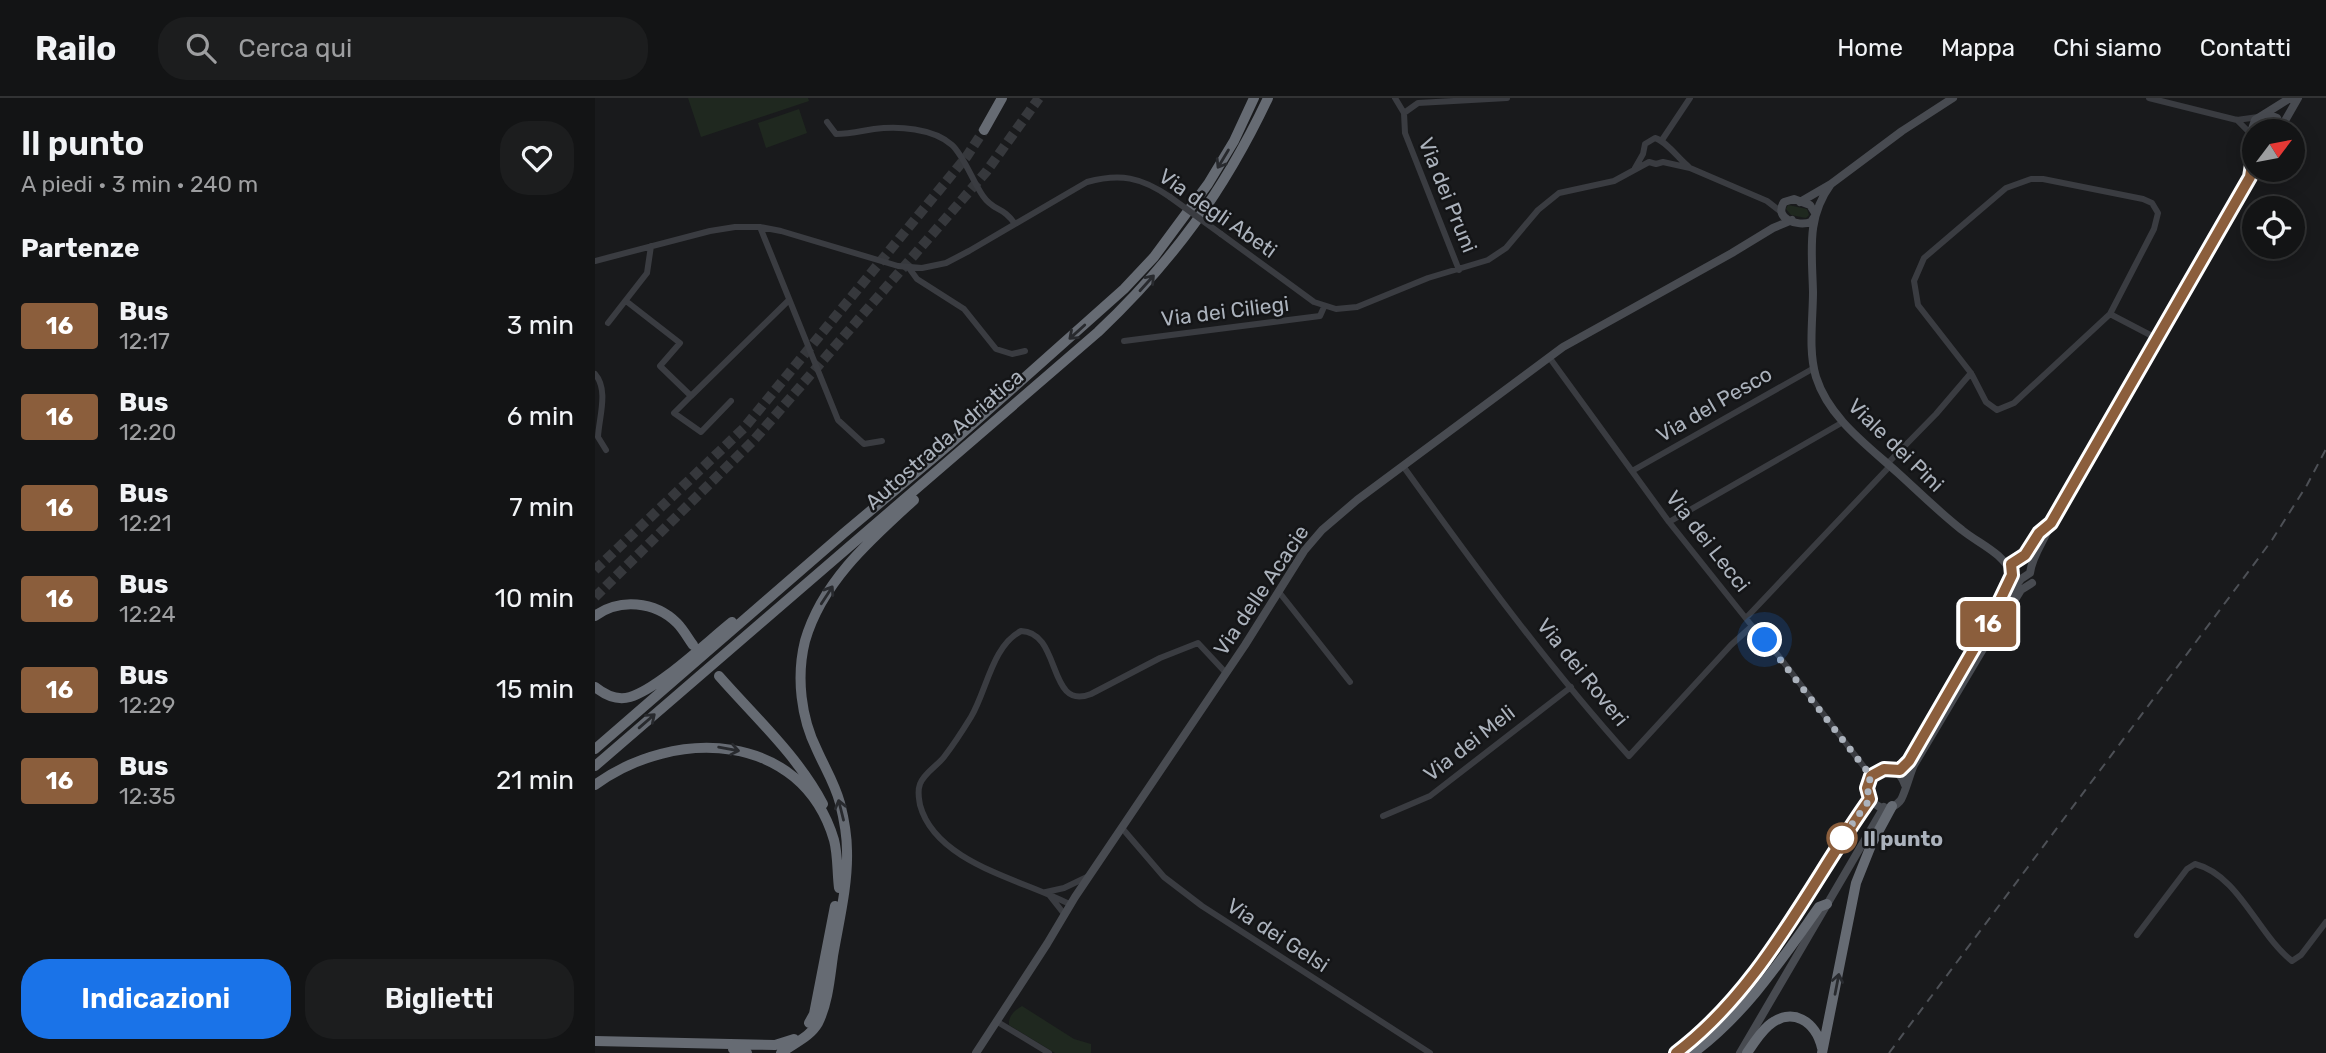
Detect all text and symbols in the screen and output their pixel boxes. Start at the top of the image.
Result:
search box [158,17,648,80]
text: Railo [35,29,116,68]
icon: search [182,29,220,67]
text: Cerca qui [238,33,352,64]
text: Home [1837,34,1903,62]
text: Mappa [1941,34,2015,62]
text: Chi siamo [2053,34,2162,62]
text: Contatti [2200,34,2291,62]
north arrow [2242,119,2305,182]
map controls [2242,119,2305,259]
button: heart [500,121,574,195]
text: Il punto [21,124,144,163]
street label: Via dei Pruni [1414,134,1482,256]
one-way arrow [1216,148,1230,168]
street label: Via degli Abeti [1154,163,1282,263]
text: A piedi · 3 min · 240 m [21,170,258,198]
button: locate [2242,196,2305,259]
text: Partenze [21,233,139,264]
one-way arrow [1139,275,1156,292]
street label: Via dei Ciliegi [1160,291,1290,331]
text: Bus [119,296,168,327]
text: 3 min [507,310,574,341]
text: 16 [46,312,73,340]
one-way arrow [1068,324,1086,340]
text: 12:17 [119,327,170,355]
street label: Via del Pesco [1652,361,1776,447]
street label: Autostrada Adriatica [860,364,1028,514]
text: Bus [119,387,168,418]
street label: Viale dei Pini [1843,393,1949,497]
text: 6 min [507,401,574,432]
text: 16 [46,403,73,431]
text: 12:20 [119,418,176,446]
text: Bus [119,478,168,509]
street label: Via dei Lecci [1661,485,1755,597]
text: 7 min [509,492,574,523]
text: 16 [46,494,73,522]
text: 12:21 [119,509,172,537]
street label: Via delle Acacie [1208,520,1314,660]
text: Bus [119,569,168,600]
text: 10 min [495,583,574,614]
text: 16 [46,585,73,613]
one-way arrow [820,586,834,606]
text: 12:24 [119,600,176,628]
line badge: 16 [1957,601,2019,647]
text: 16 [1974,610,2002,638]
street label: Via dei Roveri [1532,613,1634,731]
your location [1747,622,1782,657]
text: Bus [119,660,168,691]
text: 15 min [496,674,574,705]
text: 16 [46,676,73,704]
text: 12:29 [119,691,175,719]
street label: Via dei Meli [1419,700,1519,786]
one-way arrow [637,713,655,729]
one-way arrow [717,743,740,756]
text: Bus [119,751,168,782]
text: 21 min [496,765,574,796]
text: 16 [46,767,73,795]
text: 12:35 [119,782,176,810]
one-way arrow [834,799,847,822]
marker: Il punto [1827,823,1857,853]
place label: Il punto [1863,826,1943,851]
street label: Via dei Gelsi [1222,893,1334,977]
button: Indicazioni [21,959,291,1039]
button: Biglietti [305,959,574,1039]
one-way arrow [1830,973,1844,996]

